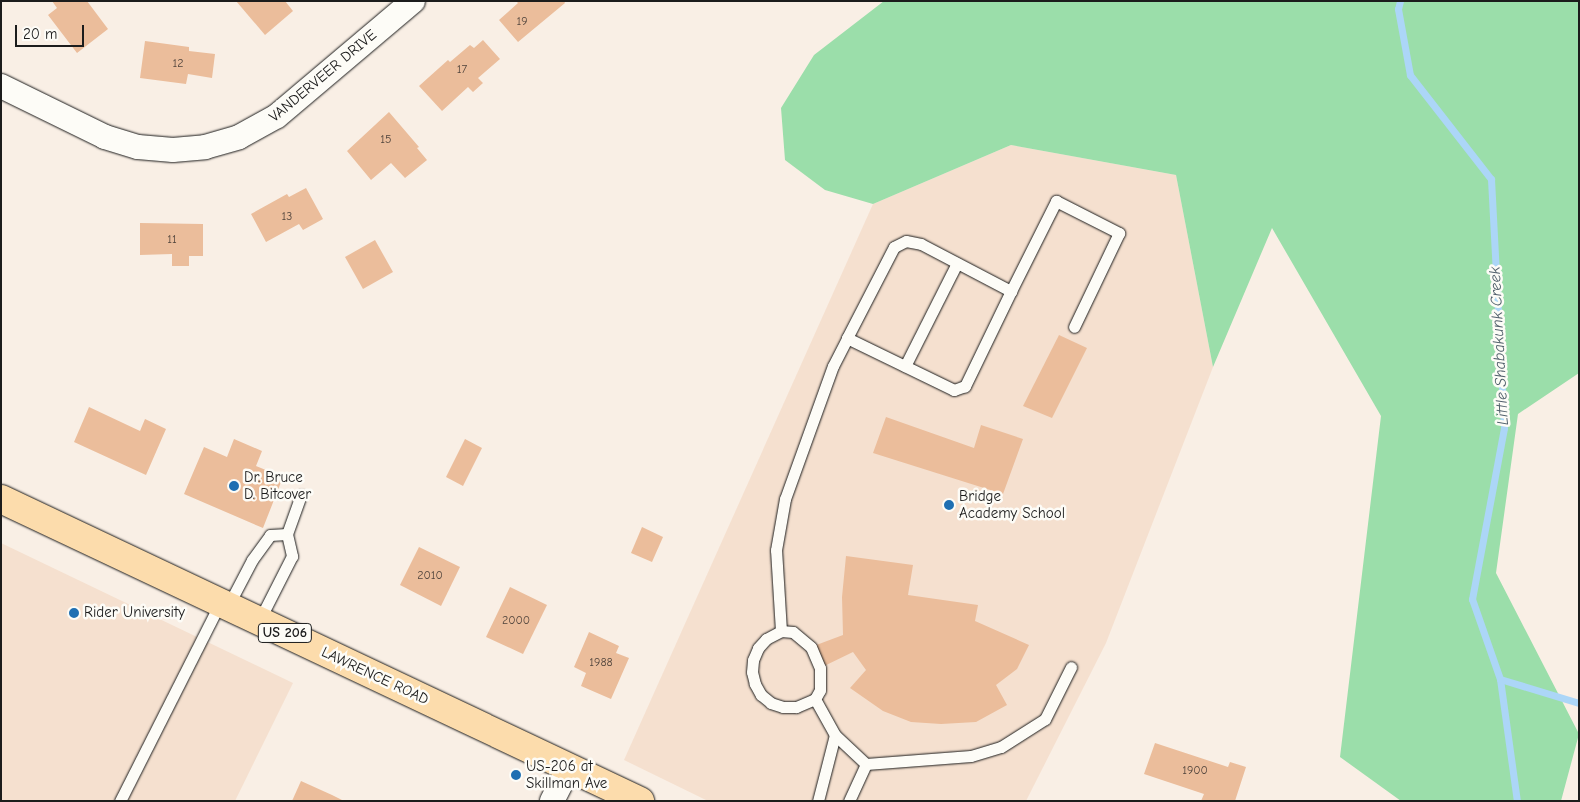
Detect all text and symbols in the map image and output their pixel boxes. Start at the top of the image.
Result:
scale bar [18,15,86,47]
house number: 19 [516,15,528,29]
text: 20 m [23,25,57,43]
street label: VANDERVEER DRIVE [266,26,380,126]
house number: 12 [172,57,184,71]
house number: 17 [457,63,467,77]
house number: 15 [380,133,392,147]
house number: 13 [282,210,292,224]
house number: 11 [167,233,177,247]
water label: Little Shabakunk Creek [1485,266,1513,426]
place label: Dr. Bruce D. Bitcover [244,468,311,503]
marker: Dr. Bruce D. Bitcover [228,480,240,492]
place label: Bridge Academy School [959,487,1065,522]
marker: Bridge Academy School [943,499,955,511]
house number: 2010 [417,569,443,583]
place label: Rider University [84,604,185,622]
marker: Rider University [68,607,80,619]
house number: 2000 [502,614,530,628]
road number: US 206 [258,622,312,644]
street label: LAWRENCE ROAD [318,643,432,709]
house number: 1988 [589,656,613,670]
place label: US-206 at Skillman Ave [526,757,607,792]
house number: 1900 [1182,764,1208,778]
marker: US-206 at Skillman Ave [510,769,522,781]

